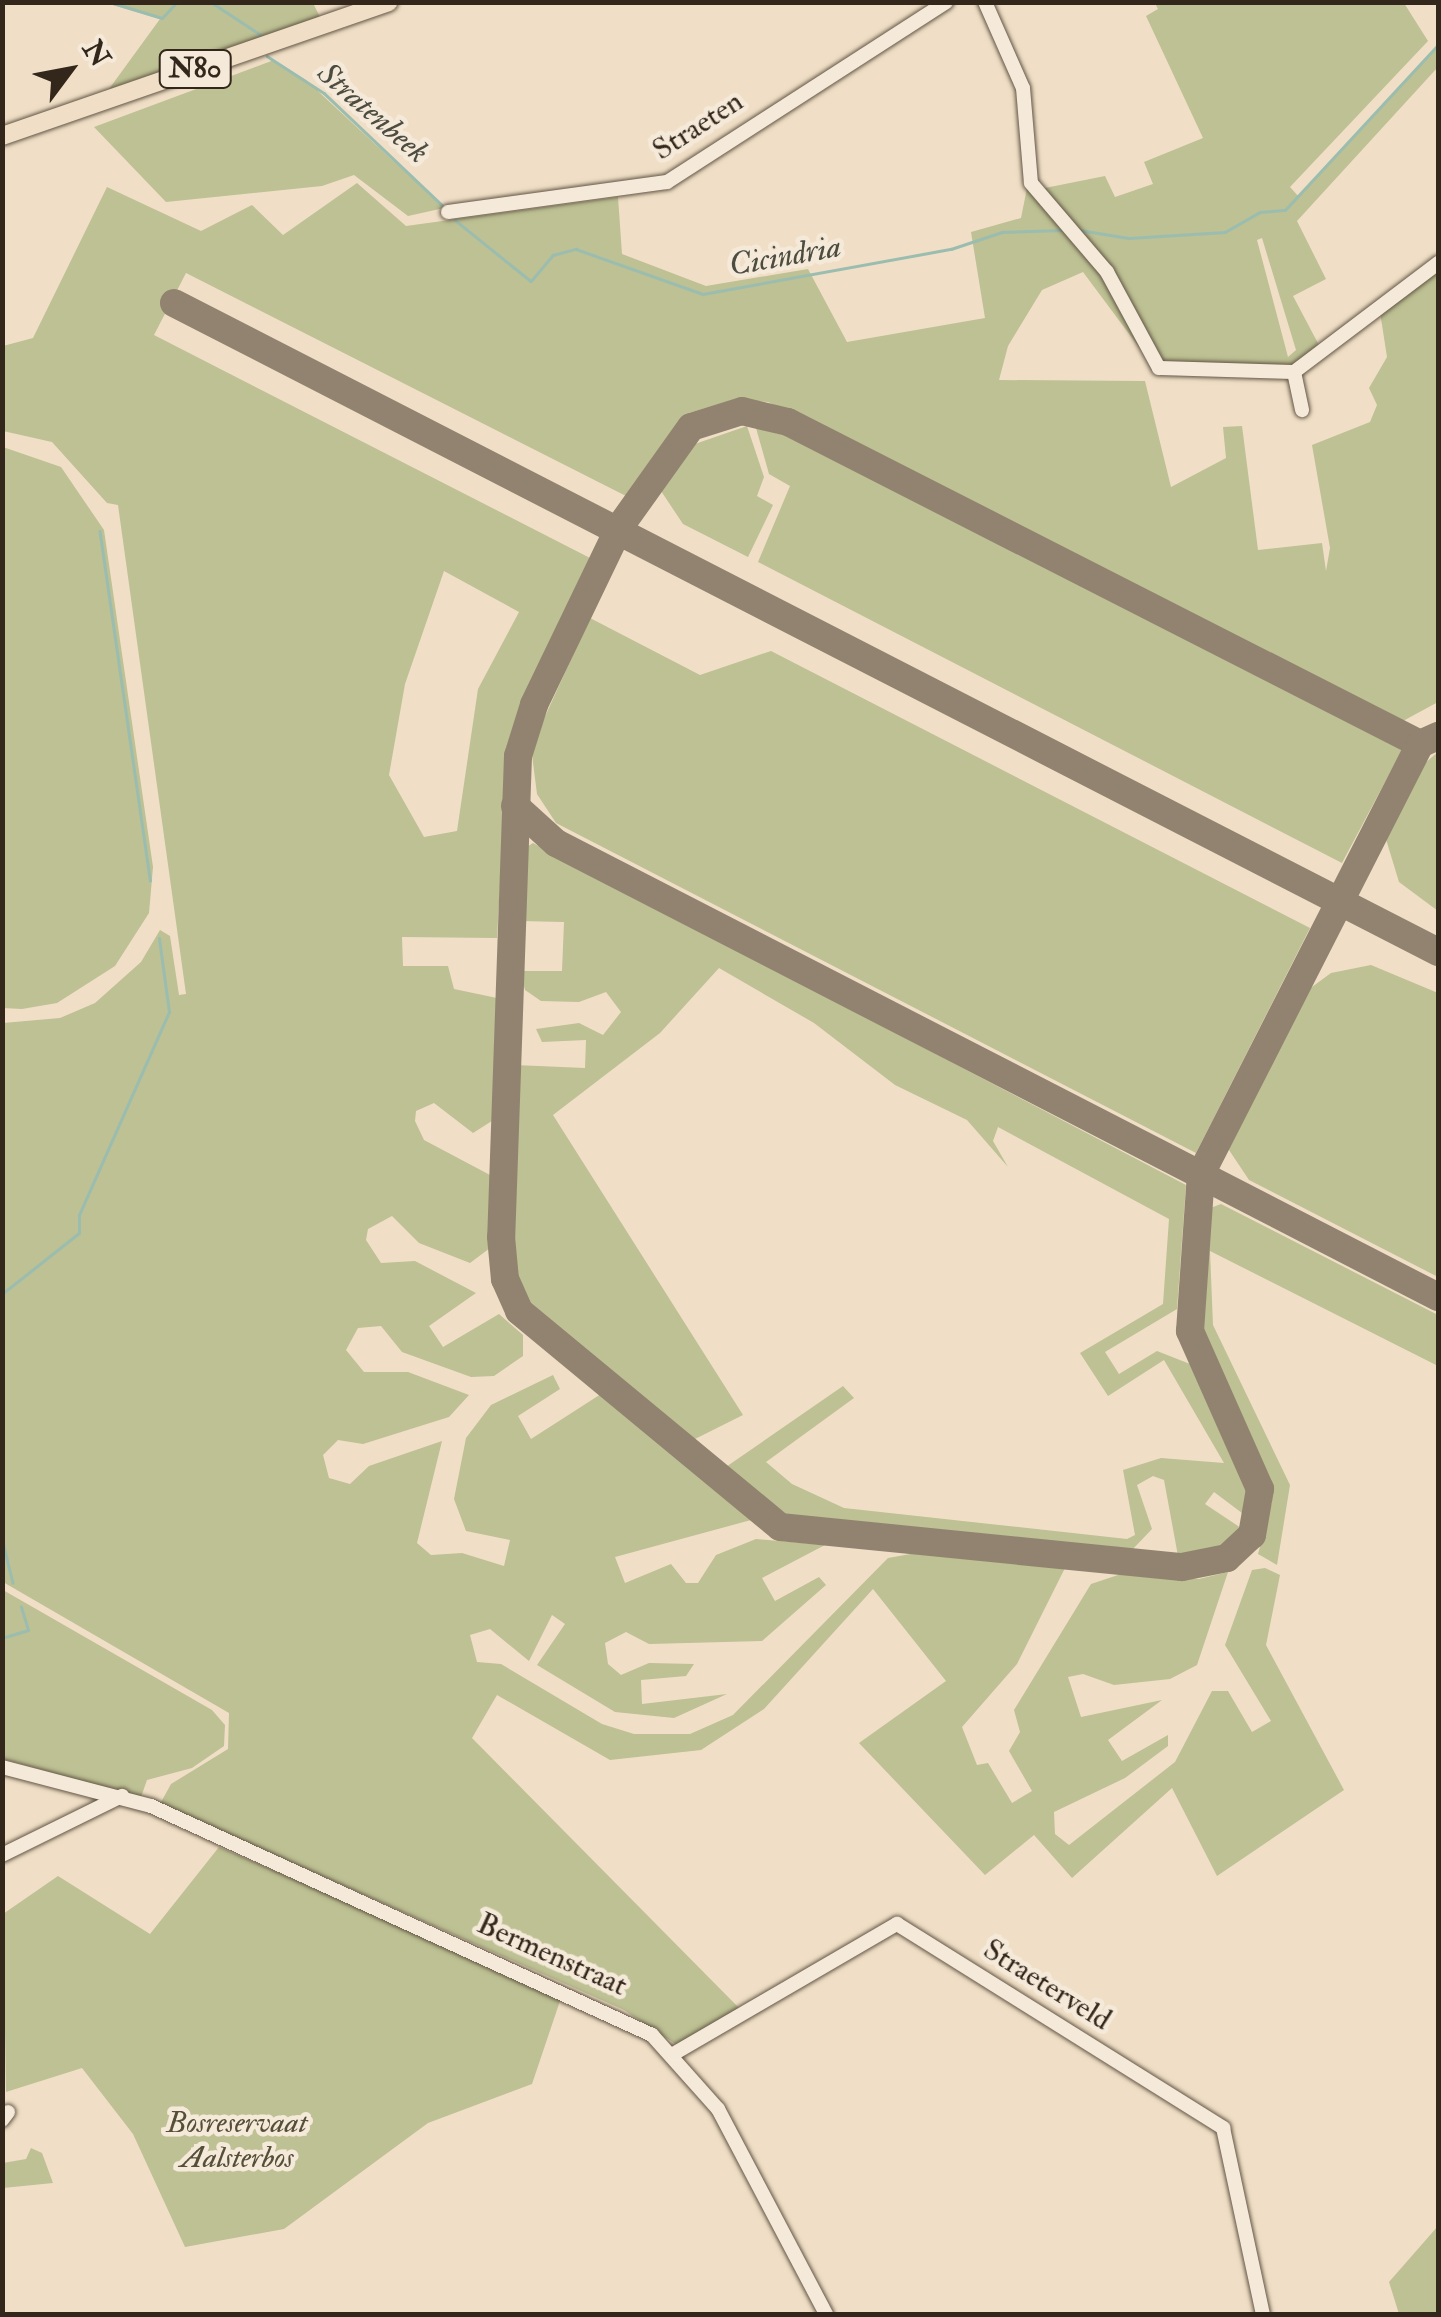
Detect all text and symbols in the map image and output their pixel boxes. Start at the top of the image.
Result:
north arrow [20,20,120,120]
text: N [74,34,117,74]
road number: N80 [158,46,232,92]
water label: Stratenbeek [310,54,436,172]
street label: Straeten [646,84,750,168]
water label: Cicindria [726,227,844,285]
street label: Bermenstraat [472,1906,632,2004]
street label: Straeterveld [977,1932,1117,2038]
park label: Bosreservaat Aalsterbos [167,2105,307,2176]

